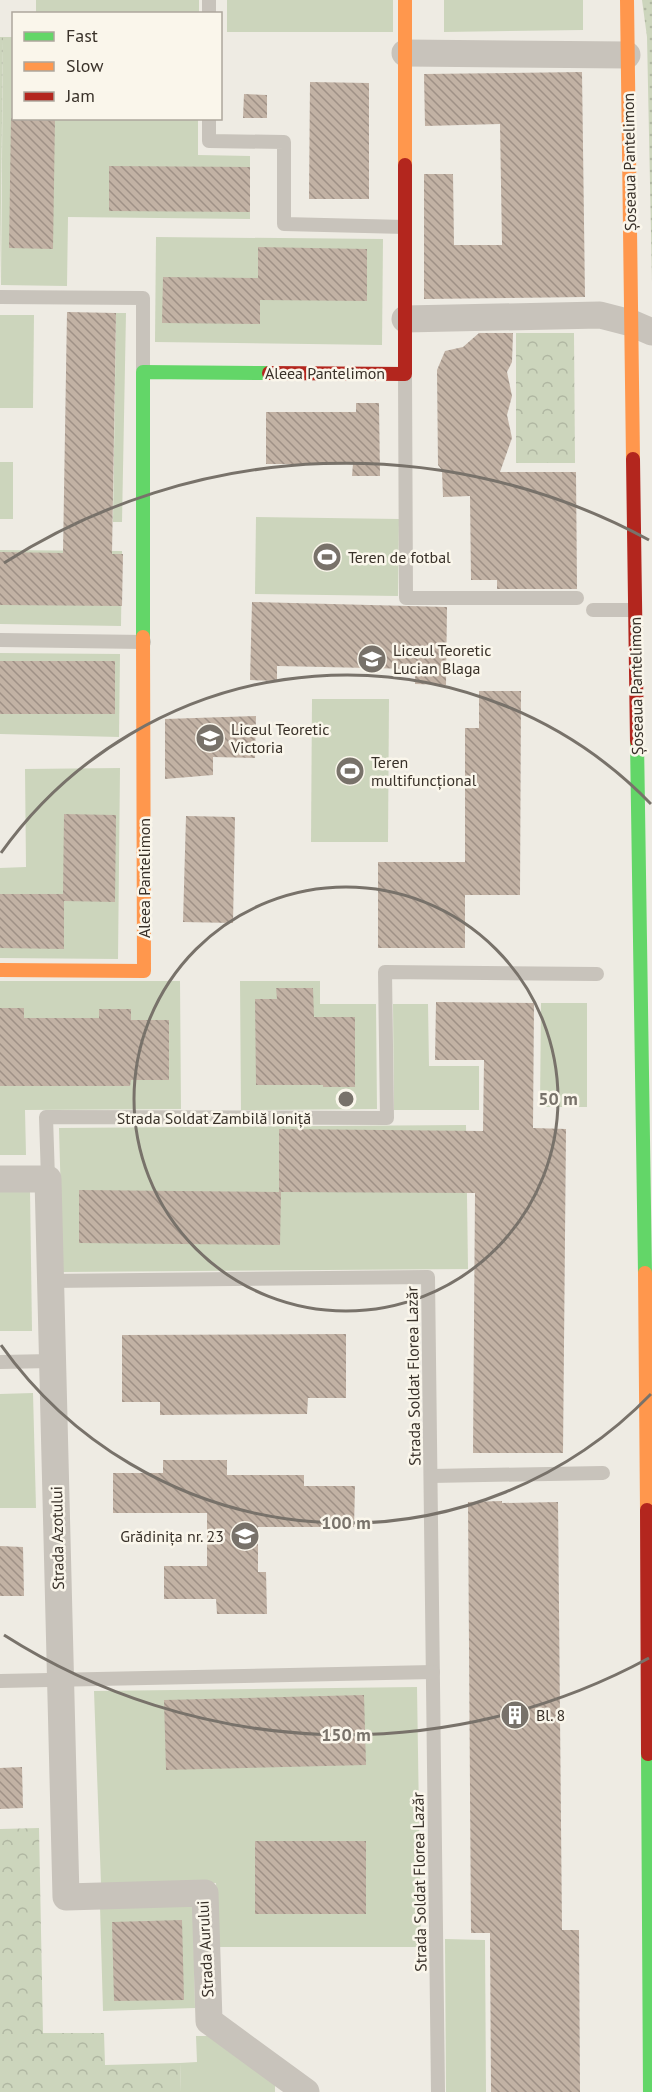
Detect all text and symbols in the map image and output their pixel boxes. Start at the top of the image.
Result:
legend [12,12,222,120]
text: Fast [66,24,98,47]
text: Slow [66,54,104,77]
text: Jam [65,84,95,107]
street label: Șoseaua Pantelimon [618,93,640,231]
street label: Aleea Pantelimon [265,363,385,383]
sports icon: Teren de fotbal [311,541,343,573]
place label: Teren de fotbal [348,547,451,567]
street label: Șoseaua Pantelimon [625,617,647,755]
place label: Liceul Teoretic Lucian Blaga [393,640,491,678]
school or university icon: Liceul Teoretic Lucian Blaga [356,643,388,675]
place label: Liceul Teoretic Victoria [230,719,329,757]
school or university icon: Liceul Teoretic Victoria [194,722,226,754]
place label: Teren multifuncțional [371,752,477,790]
sports icon: Teren multifuncțional [334,755,366,787]
street label: Aleea Pantelimon [134,818,154,938]
text: 50 m [538,1087,578,1110]
centre of rings [336,1089,356,1109]
street label: Strada Soldat Zambilă Ioniță [117,1108,311,1128]
street label: Strada Soldat Florea Lazăr [401,1285,425,1466]
street label: Strada Azotului [46,1486,68,1590]
text: 100 m [321,1511,371,1534]
school or university icon: Grădinița nr. 23 [229,1520,261,1552]
place label: Grădinița nr. 23 [120,1526,224,1546]
building icon: Bl. 8 [499,1699,531,1731]
place label: Bl. 8 [536,1705,565,1725]
text: 150 m [321,1723,371,1746]
street label: Strada Soldat Florea Lazăr [407,1791,431,1972]
street label: Strada Aurului [192,1900,218,1998]

